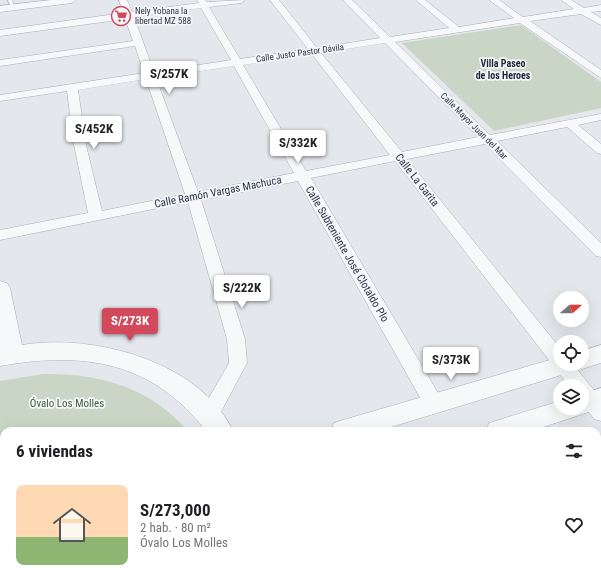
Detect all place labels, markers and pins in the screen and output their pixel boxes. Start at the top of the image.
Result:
supermarket icon: Nely Yobana la libertad MZ 588 [110,5,132,27]
place label: Nely Yobana la libertad MZ 588 [135,6,191,26]
pin: S/257K [136,61,202,95]
pin: S/452K [61,116,127,150]
pin: S/332K [265,130,331,164]
pin: S/222K [209,275,275,309]
pin: S/273K [97,308,163,342]
pin: S/373K [418,347,484,381]

